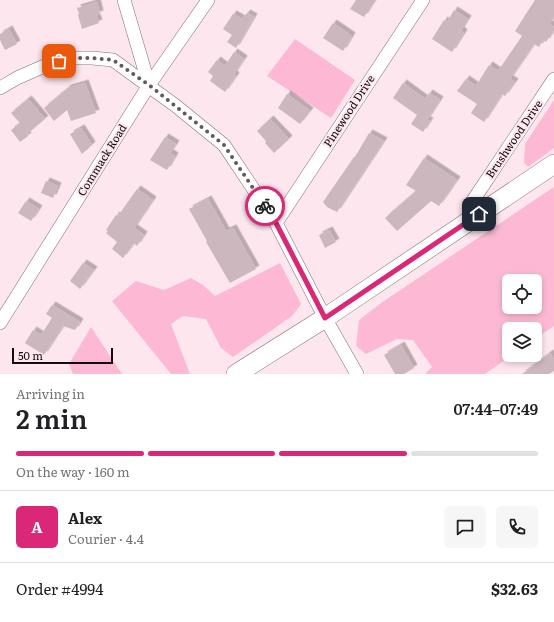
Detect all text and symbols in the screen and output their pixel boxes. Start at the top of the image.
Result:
pin [42,44,76,78]
icon: bag [48,50,70,72]
street label: Pinewood Drive [319,71,378,150]
street label: Brushwood Drive [481,96,545,181]
street label: Commack Road [73,120,130,199]
courier [245,186,285,226]
icon: bike [254,195,276,217]
pin [462,197,496,231]
icon: home [468,203,490,225]
map controls [502,274,542,362]
button: locate [502,274,542,314]
button: layers [502,322,542,362]
scale bar [12,346,113,365]
text: 50 m [18,347,43,363]
text: Arriving in [16,384,85,403]
text: 07:44–07:49 [453,397,538,420]
text: 2 min [16,398,87,437]
text: On the way · 160 m [16,462,130,481]
text: Alex [68,506,102,529]
button: chat [444,506,486,548]
button: phone [496,506,538,548]
text: A [31,515,43,538]
text: Courier · 4.4 [68,529,144,548]
text: Order #4994 [16,577,103,600]
text: $32.63 [491,577,538,600]

